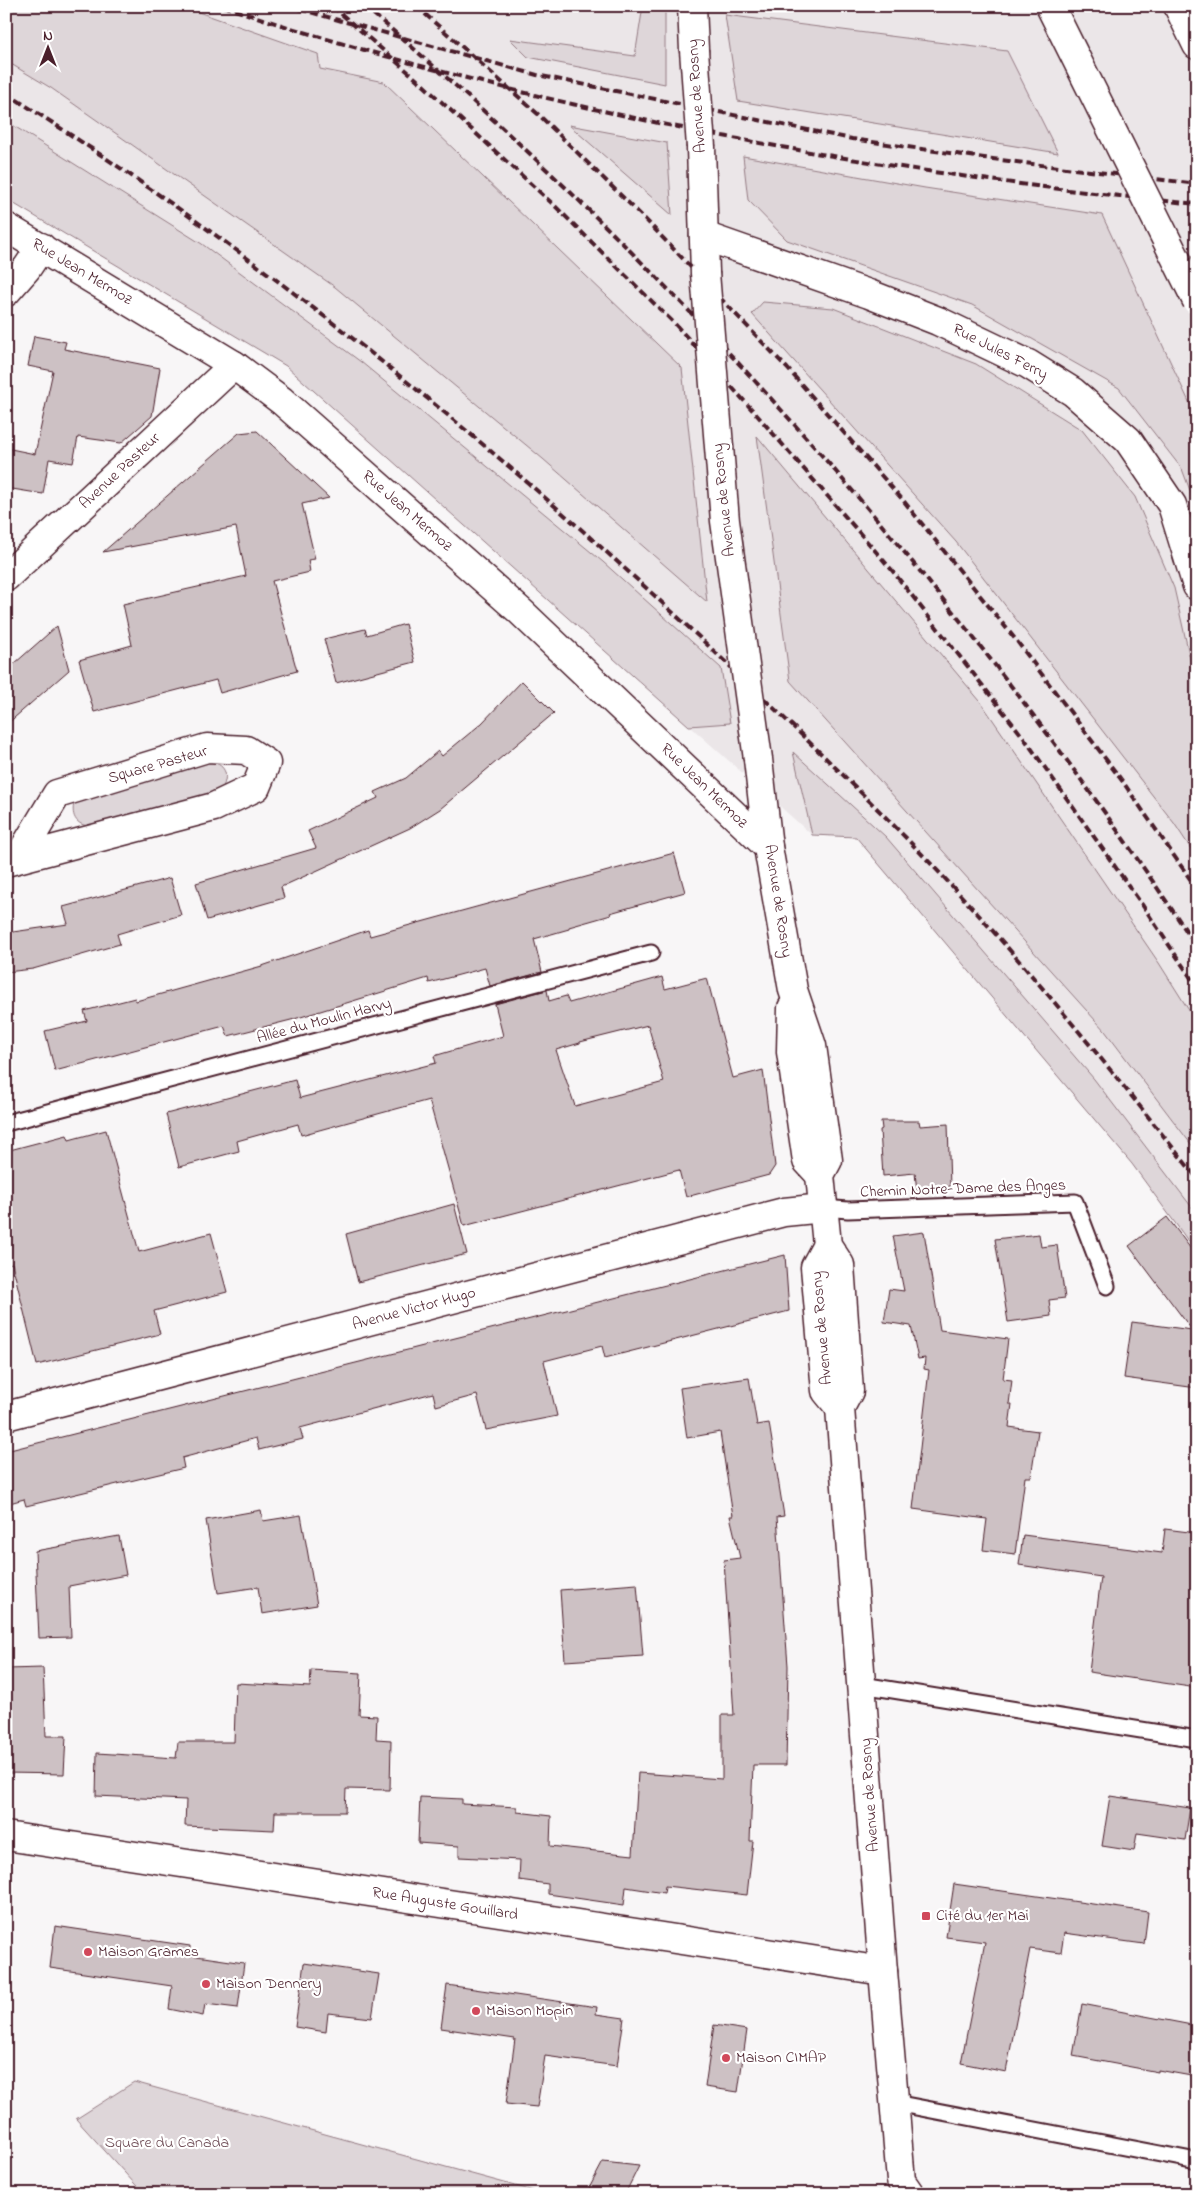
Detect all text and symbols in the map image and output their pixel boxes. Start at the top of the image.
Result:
north arrow [22,22,72,72]
text: N [43,26,53,47]
street label: Avenue de Rosny [681,38,713,154]
street label: Rue Jean Mermoz [27,232,137,312]
street label: Rue Jules Ferry [948,318,1052,386]
street label: Avenue Pasteur [74,427,166,515]
street label: Avenue de Rosny [706,442,742,558]
street label: Rue Jean Mermoz [356,465,458,558]
street label: Rue Jean Mermoz [655,738,754,834]
street label: Square Pasteur [105,739,211,791]
street label: Avenue de Rosny [757,843,799,959]
street label: Allée du Moulin Harvy [254,991,394,1050]
street label: Chemin Notre-Dame des Anges [860,1173,1066,1205]
street label: Avenue de Rosny [805,1270,839,1386]
street label: Avenue Victor Hugo [350,1281,478,1337]
street label: Avenue de Rosny [854,1737,886,1853]
street label: Rue Auguste Gouillard [370,1881,520,1927]
place label: Cité du 1er Mai [936,1904,1029,1928]
marker: Cité du 1er Mai [920,1910,932,1922]
place label: Maison Grames [98,1940,199,1964]
marker: Maison Grames [82,1946,94,1958]
place label: Maison Dennery [216,1972,321,1996]
marker: Maison Dennery [200,1978,212,1990]
place label: Maison Mopin [486,1999,573,2023]
marker: Maison Mopin [470,2005,482,2017]
place label: Maison CIMAP [736,2046,827,2070]
marker: Maison CIMAP [720,2052,732,2064]
park label: Square du Canada [105,2131,229,2155]

